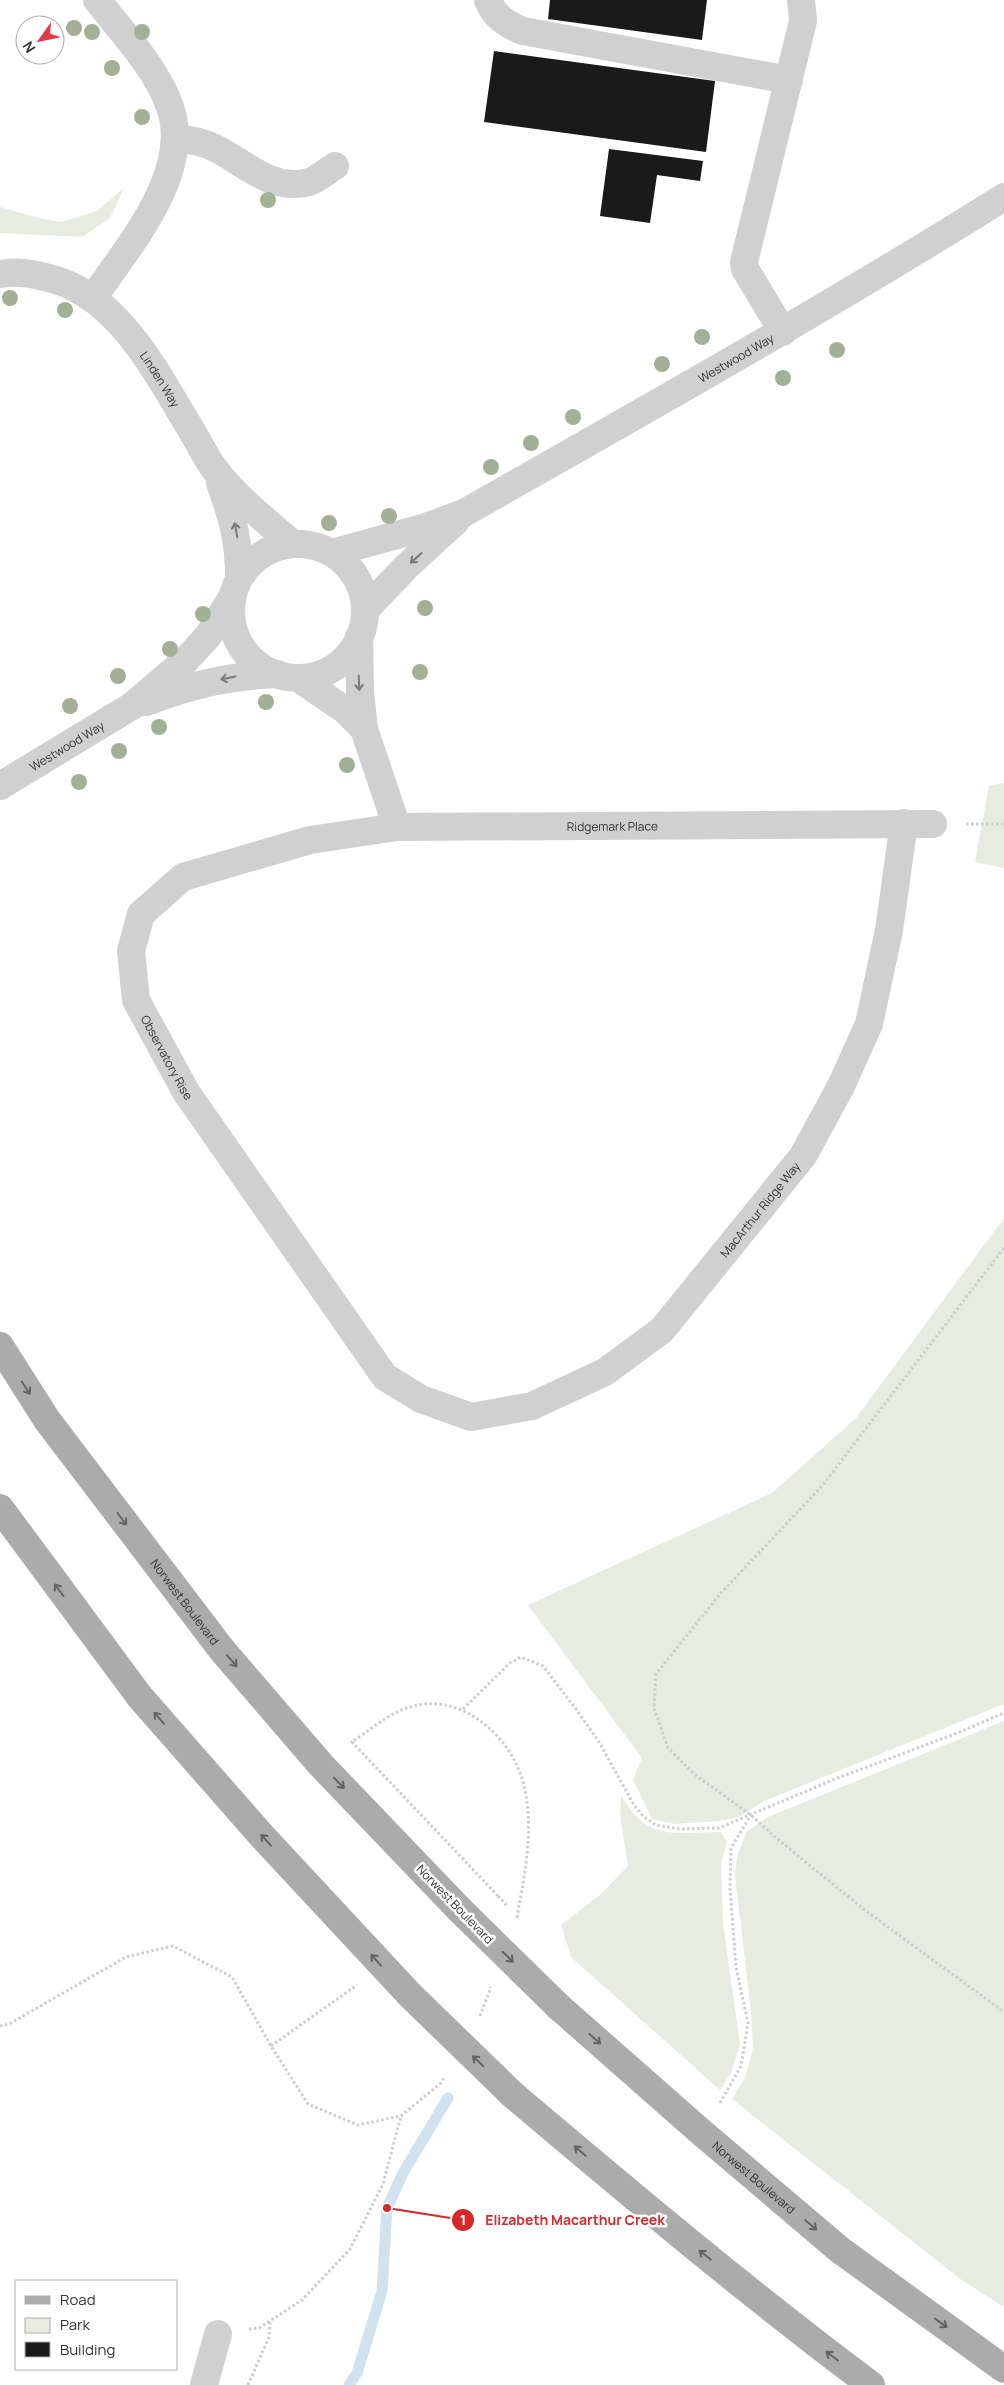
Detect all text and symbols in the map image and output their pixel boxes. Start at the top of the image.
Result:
north arrow [15,15,65,65]
text: N [18,38,39,57]
street label: Westwood Way [695,329,777,386]
street label: Linden Way [136,348,185,411]
one-way arrow [230,522,240,538]
one-way arrow [409,552,422,564]
one-way arrow [221,673,237,683]
one-way arrow [355,675,364,691]
street label: Westwood Way [26,716,108,775]
street label: Ridgemark Place [567,817,658,835]
street label: Observatory Rise [137,1012,197,1103]
street label: MacArthur Ridge Way [716,1157,804,1261]
one-way arrow [22,1380,32,1394]
one-way arrow [117,1512,127,1526]
street label: Norwest Boulevard [147,1555,224,1648]
one-way arrow [54,1584,65,1597]
one-way arrow [226,1655,237,1668]
one-way arrow [153,1712,164,1725]
one-way arrow [333,1777,345,1790]
one-way arrow [260,1834,272,1847]
street label: Norwest Boulevard [413,1861,497,1947]
one-way arrow [501,1951,514,1963]
one-way arrow [370,1954,381,1967]
one-way arrow [589,2033,602,2045]
one-way arrow [471,2055,484,2067]
street label: Norwest Boulevard [709,2137,799,2217]
one-way arrow [573,2146,586,2157]
callout: Elizabeth Macarthur Creek [450,2205,675,2234]
text: 1 [460,2209,466,2230]
text: Elizabeth Macarthur Creek [485,2210,665,2229]
one-way arrow [805,2219,818,2231]
one-way arrow [698,2250,711,2261]
legend [15,2280,178,2370]
text: Road [60,2289,96,2310]
text: Park [60,2314,90,2335]
one-way arrow [934,2318,947,2329]
text: Building [60,2339,115,2360]
one-way arrow [825,2351,839,2361]

